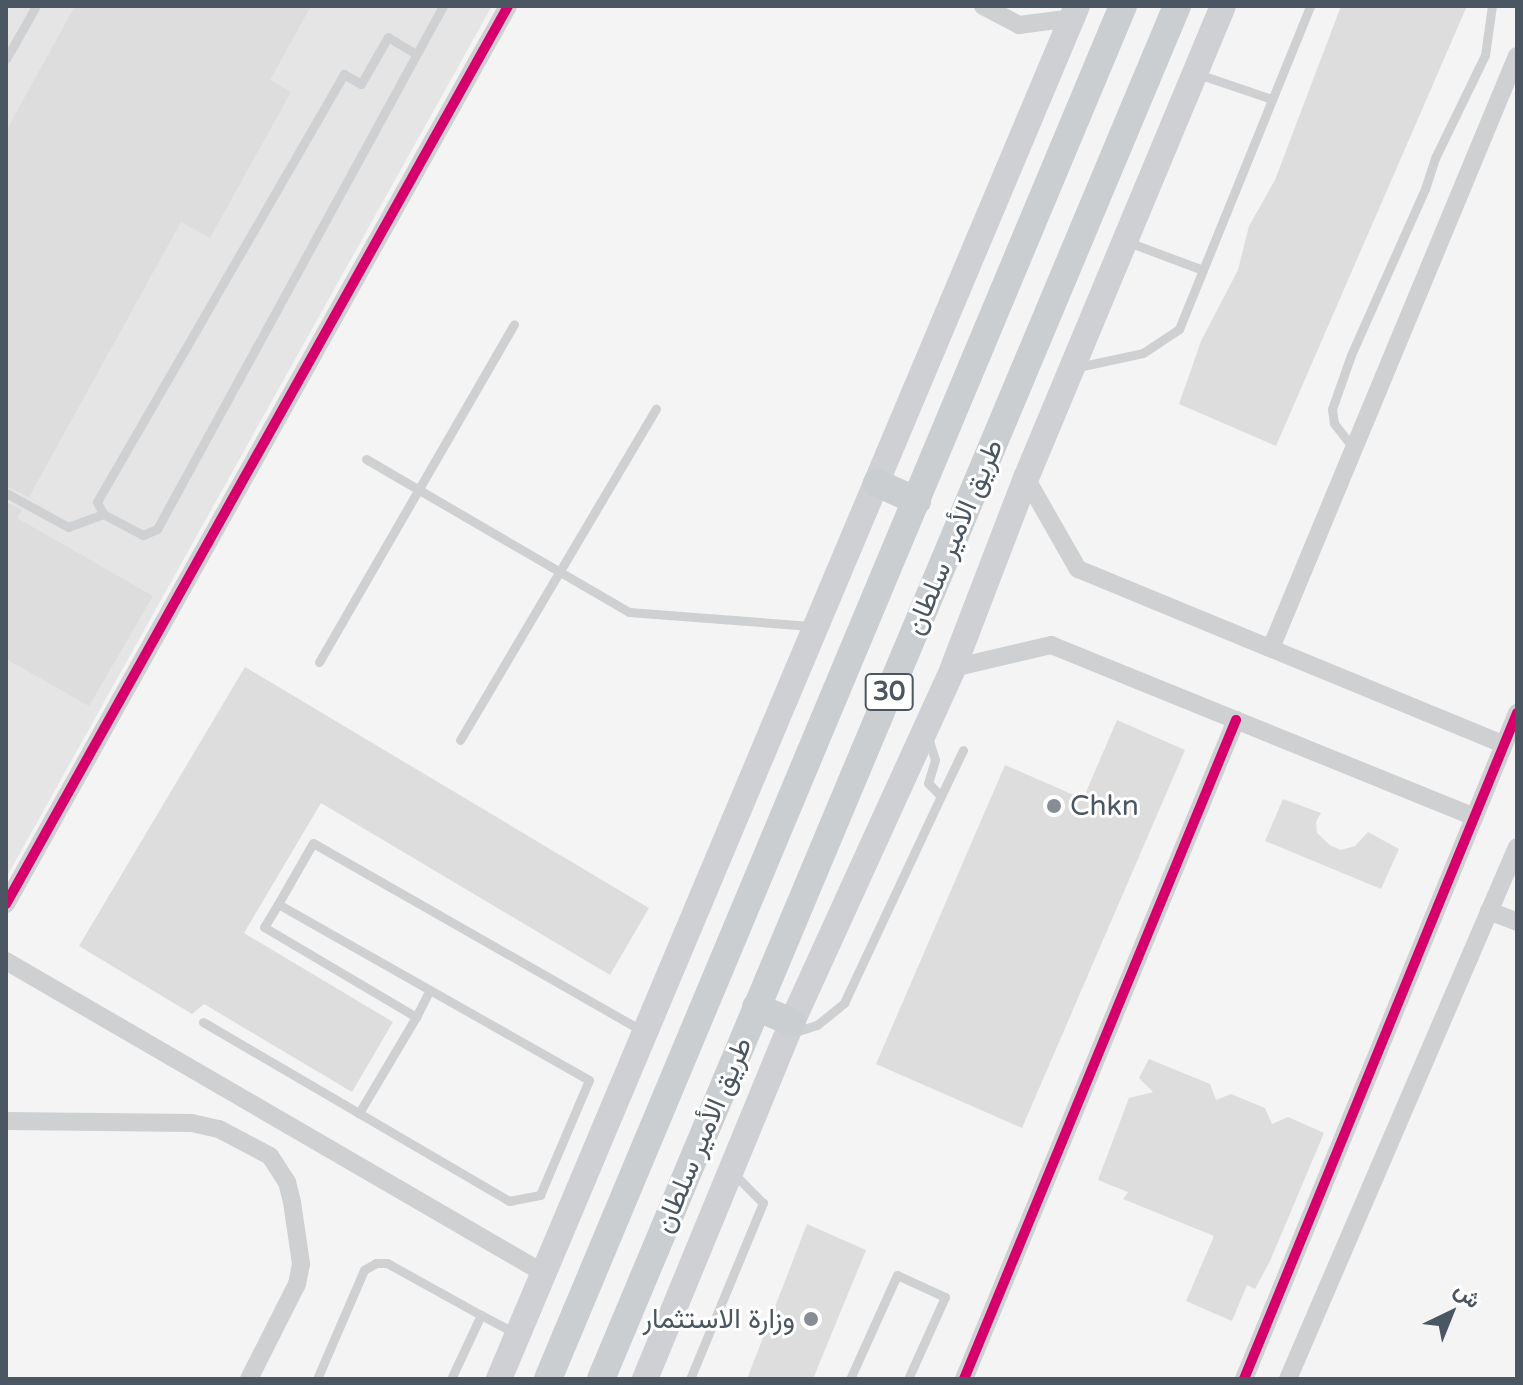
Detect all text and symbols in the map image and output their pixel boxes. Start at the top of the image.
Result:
street label: طريق الأمير سلطان [898,434,1010,640]
road number: 30 [863,670,915,714]
place label: Chkn [1070,789,1139,823]
marker: Chkn [1045,797,1063,815]
street label: طريق الأمير سلطان [647,1032,759,1238]
north arrow [1411,1273,1491,1353]
text: ش [1449,1277,1486,1314]
place label: وزارة الاستثمار [642,1302,795,1336]
marker: وزارة الاستثمار [802,1310,820,1328]

